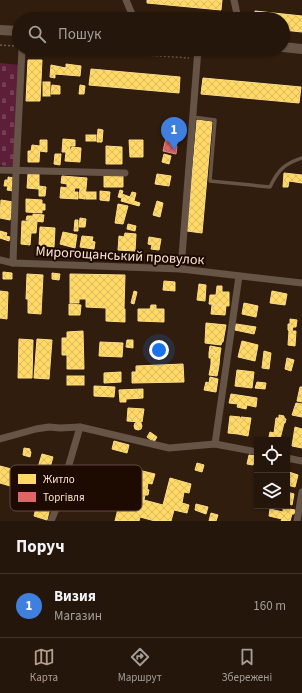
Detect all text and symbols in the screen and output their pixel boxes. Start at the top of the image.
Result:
search box [12,12,290,56]
icon: search [26,23,48,45]
text: Пошук [58,24,101,45]
pin: 1 [161,117,187,150]
street label: Мирогощанський провулок [35,242,205,270]
your location [149,340,169,360]
map controls [254,437,290,509]
button: locate [254,437,290,473]
legend [10,465,142,511]
text: Житло [43,472,75,487]
button: layers [254,473,290,509]
text: Торгівля [43,490,85,505]
text: Поруч [16,535,65,559]
text: Визия [54,586,96,607]
text: 1 [26,597,32,615]
text: 160 m [253,597,286,615]
text: Магазин [54,607,102,625]
tab: Карта [30,646,58,685]
tab: Маршрут [118,646,162,685]
tab: Збережені [221,646,272,685]

